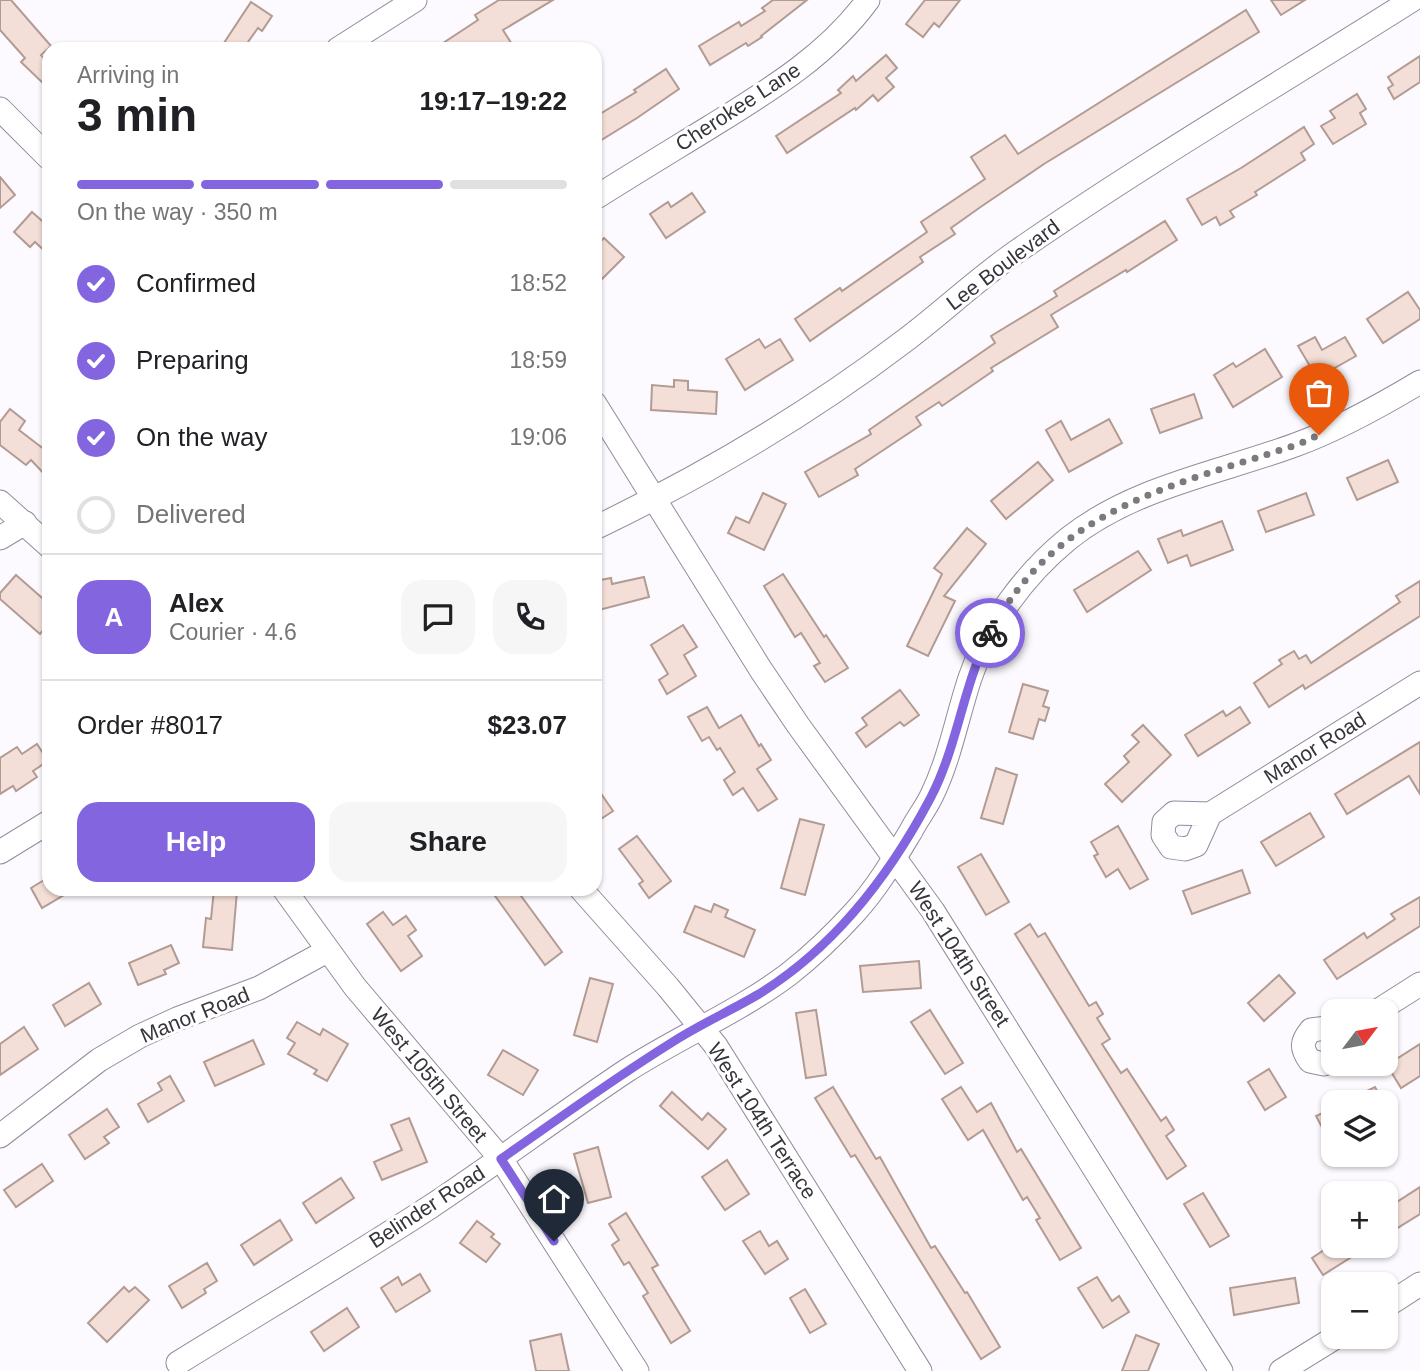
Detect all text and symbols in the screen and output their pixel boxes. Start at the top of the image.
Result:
street label: Cherokee Lane [671,58,804,155]
text: Arriving in [77,62,179,88]
text: 19:17–19:22 [420,86,567,116]
text: 3 min [77,89,197,141]
text: On the way · 350 m [77,199,278,225]
street label: Lee Boulevard [942,215,1064,315]
icon: check [77,265,115,303]
text: Confirmed [136,268,256,298]
text: 18:52 [509,270,567,296]
icon: check [77,342,115,380]
text: Preparing [136,345,249,375]
text: 18:59 [509,347,567,373]
pin [1289,363,1349,435]
icon: bag [1300,374,1338,412]
icon: check [77,419,115,457]
text: On the way [136,422,268,452]
text: 19:06 [509,424,567,450]
text: Delivered [136,499,246,529]
button: chat [401,580,475,654]
button: phone [493,580,567,654]
text: Alex [169,588,224,618]
courier [955,598,1025,668]
text: A [105,602,123,632]
icon: bike [971,614,1009,652]
text: Courier · 4.6 [169,619,297,645]
street label: Manor Road [1260,707,1370,788]
text: Order #8017 [77,710,223,740]
text: $23.07 [487,710,567,740]
button: Help [77,802,315,882]
button: Share [329,802,567,882]
street label: West 104th Street [904,877,1015,1030]
street label: Manor Road [137,982,253,1047]
north arrow [1321,999,1398,1076]
map controls [1321,999,1398,1349]
street label: West 105th Street [367,1003,492,1146]
street label: West 104th Terrace [703,1038,821,1203]
button: layers [1321,1090,1398,1167]
street label: Belinder Road [365,1161,489,1252]
pin [524,1169,584,1241]
icon: home [535,1180,573,1218]
button: + [1321,1181,1398,1258]
button: − [1321,1272,1398,1349]

